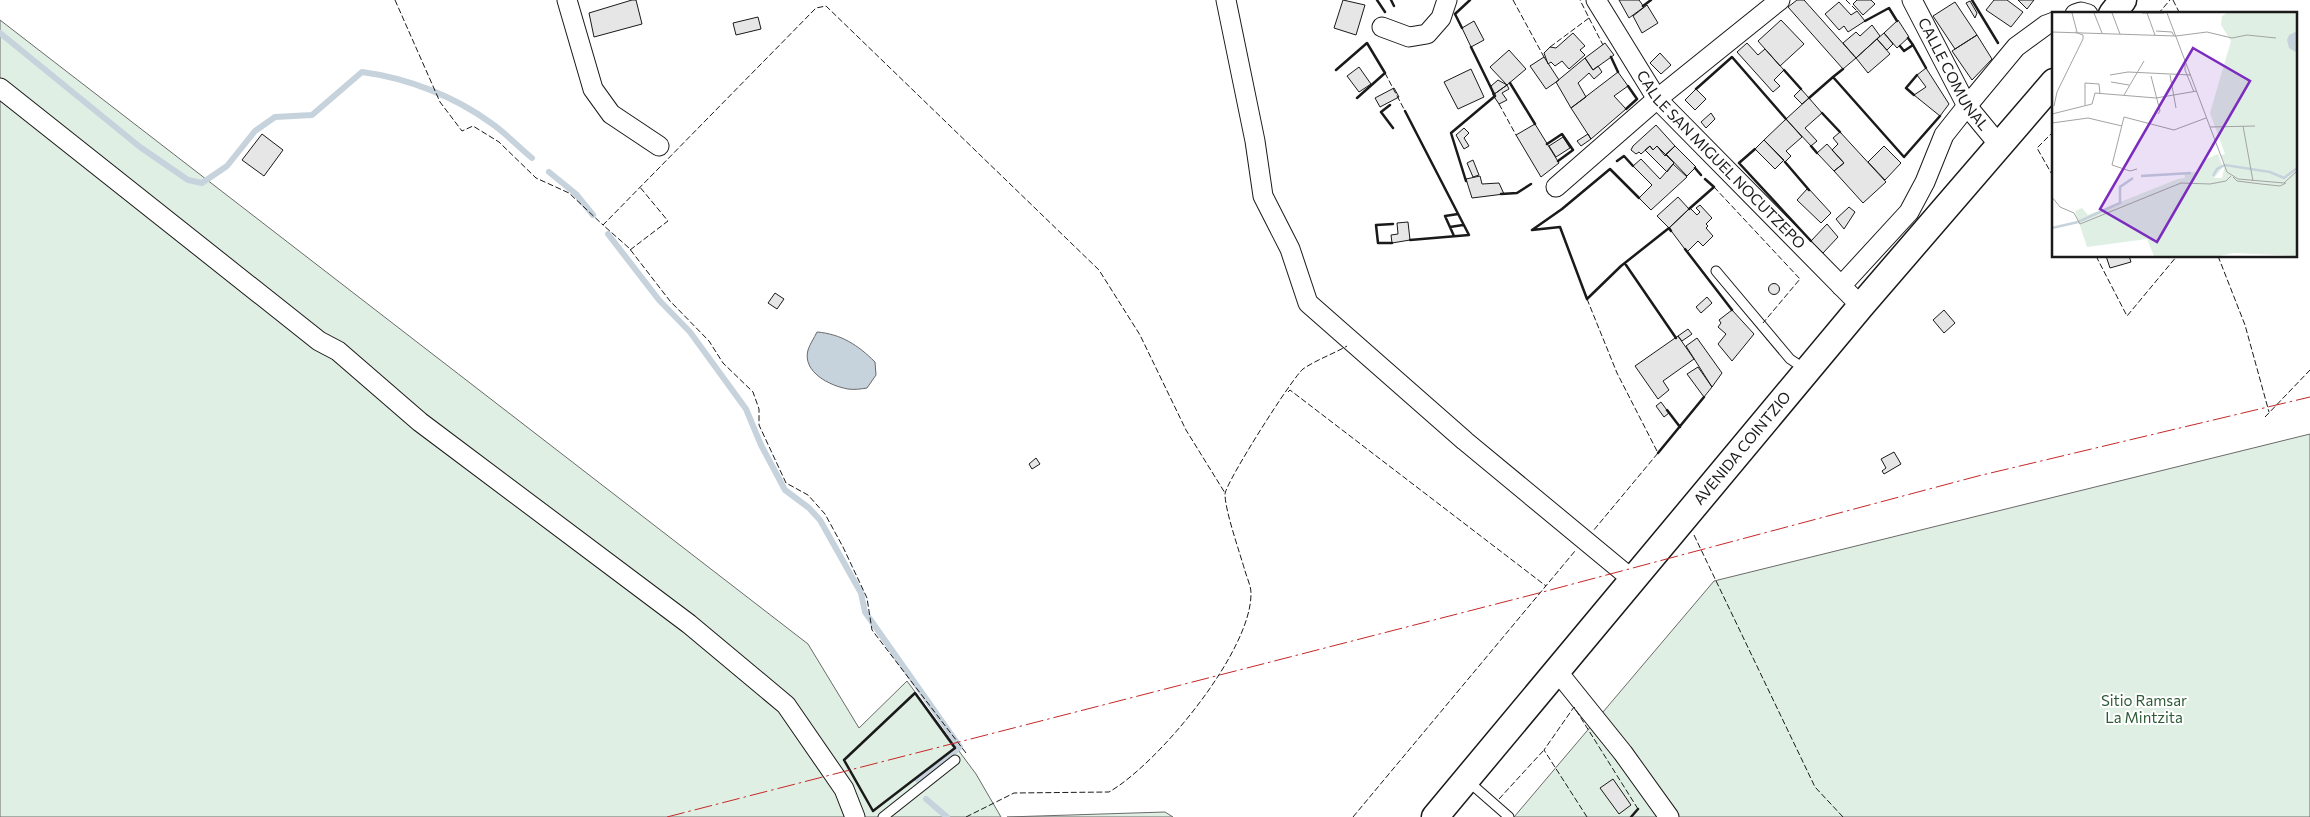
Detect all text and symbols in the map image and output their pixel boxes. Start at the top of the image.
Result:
inset map [2052,12,2298,258]
street label: CALLE COMUNAL [1915,14,1994,134]
street label: CALLE SAN MIGUEL NOCUTZEPO [1634,67,1810,252]
street label: AVENIDA COINTZIO [1689,387,1794,508]
park label: Sitio Ramsar La Mintzita [2101,691,2187,726]

